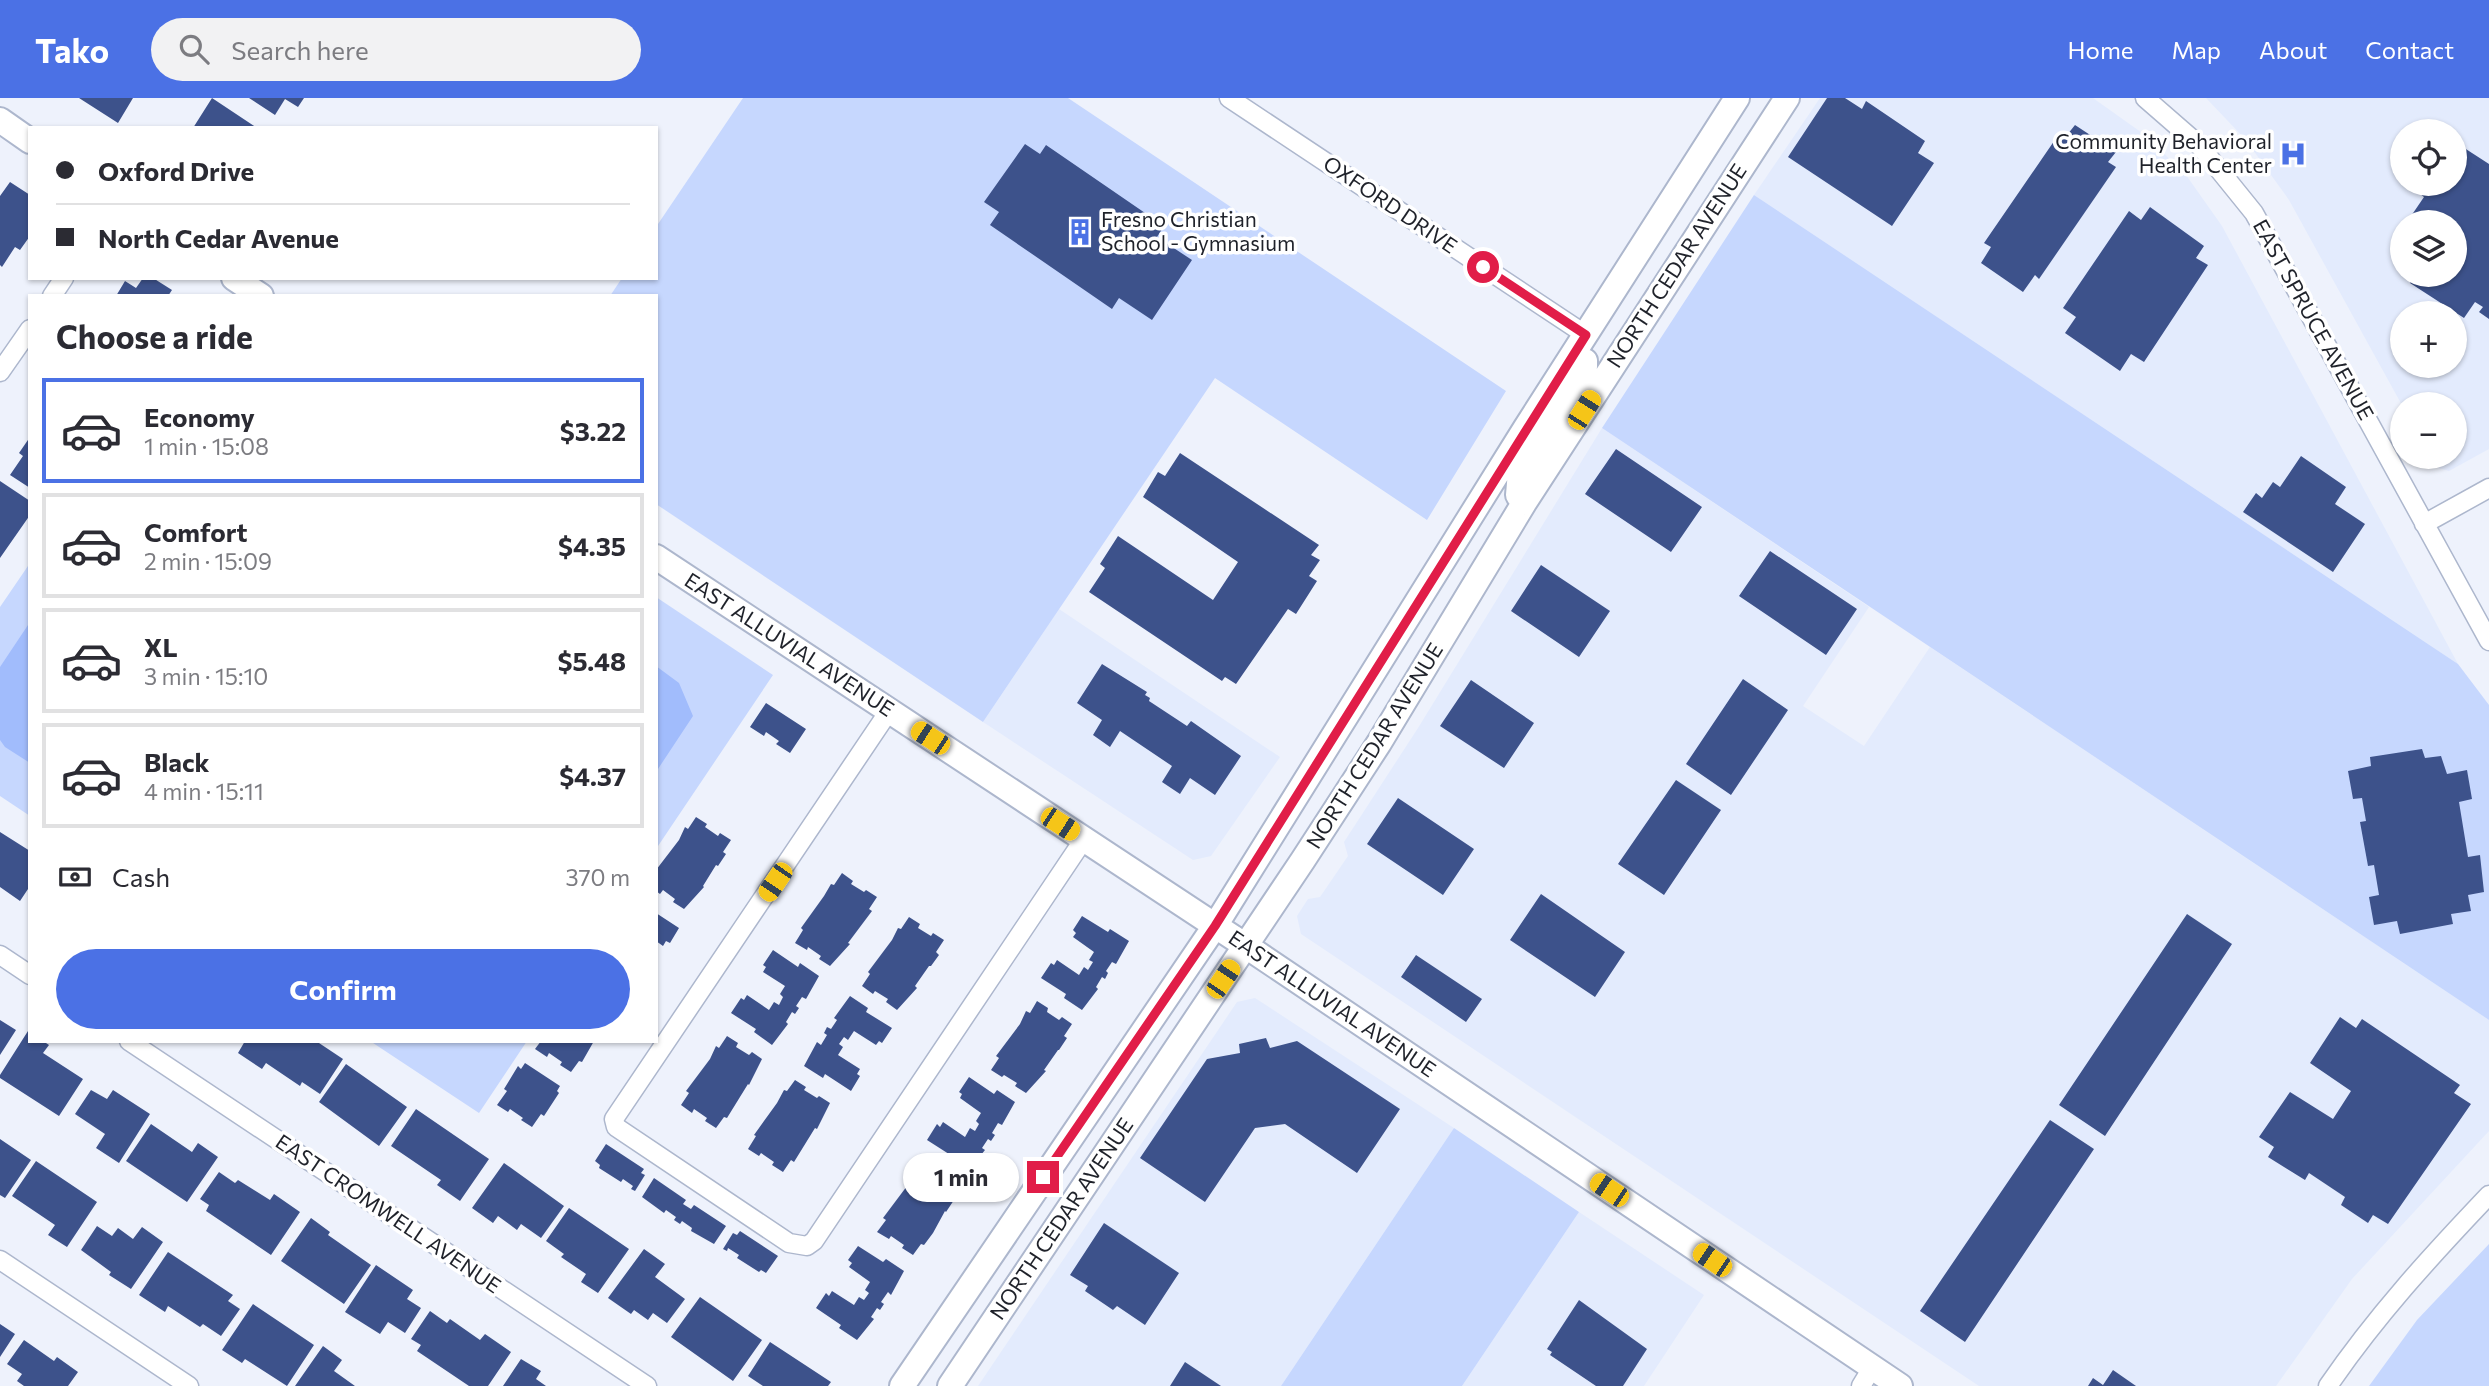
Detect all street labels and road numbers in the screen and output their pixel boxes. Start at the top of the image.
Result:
street label: OXFORD DRIVE [1319,150,1462,258]
street label: NORTH CEDAR AVENUE [1601,159,1751,372]
street label: EAST SPRUCE AVENUE [2249,215,2380,424]
street label: EAST ALLUVIAL AVENUE [681,567,899,721]
street label: NORTH CEDAR AVENUE [1300,638,1447,853]
street label: EAST ALLUVIAL AVENUE [1225,924,1441,1081]
street label: NORTH CEDAR AVENUE [984,1113,1138,1324]
street label: EAST CROMWELL AVENUE [272,1128,506,1298]

